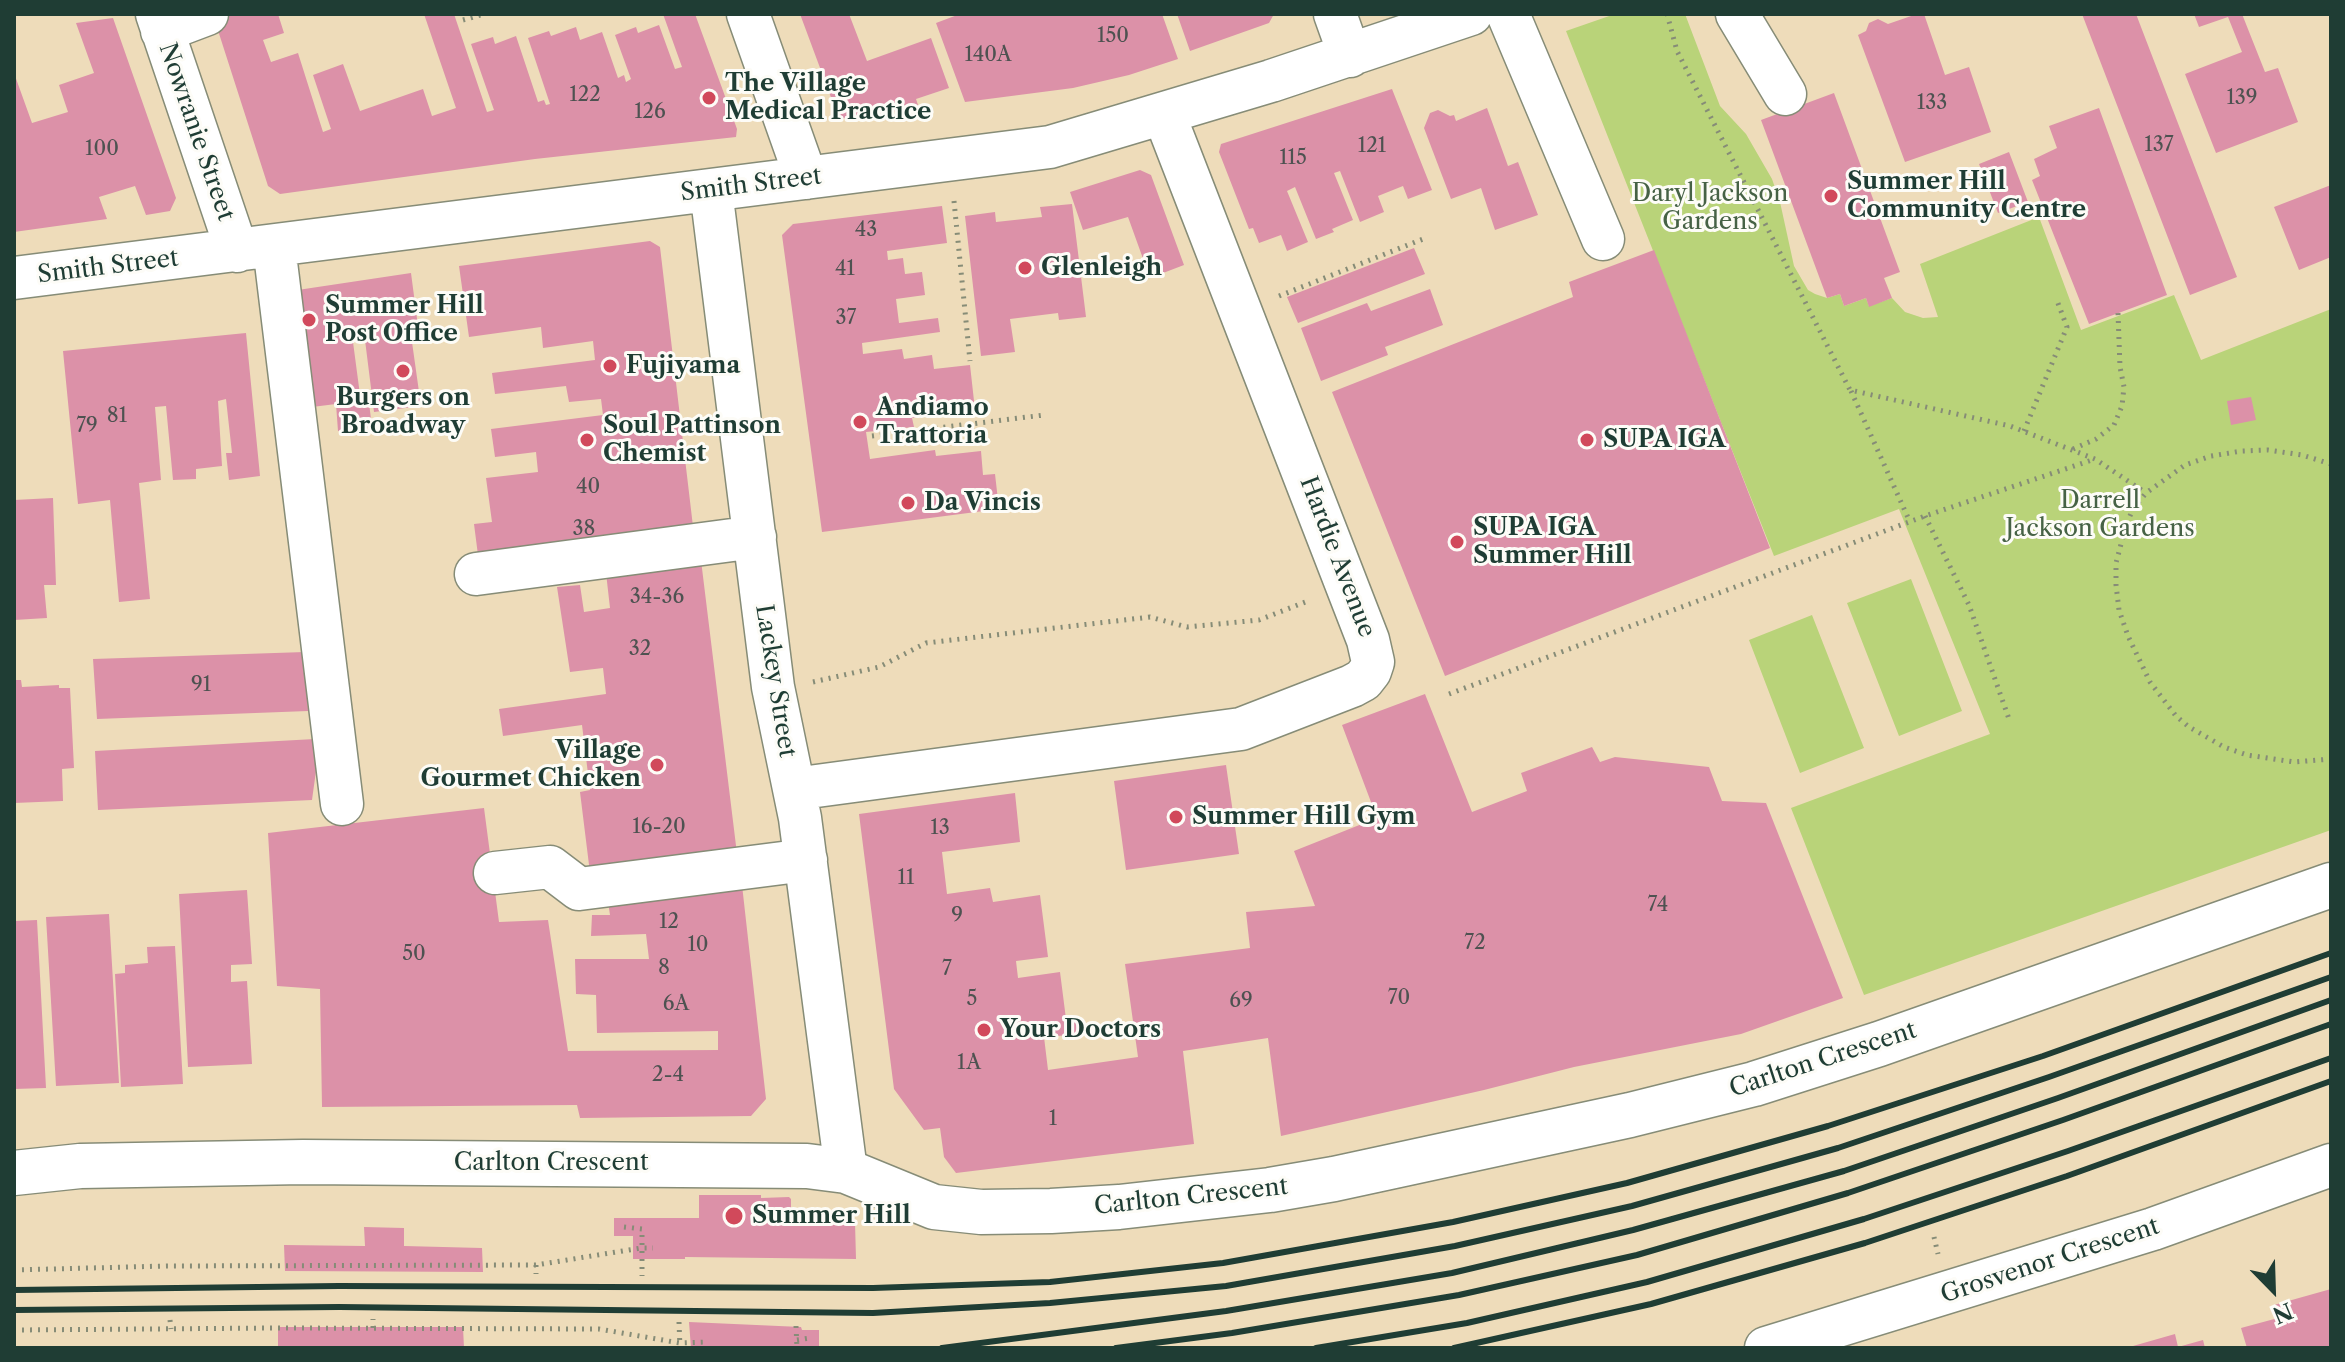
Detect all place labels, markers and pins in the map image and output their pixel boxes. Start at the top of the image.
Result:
place label: The Village Medical Practice [725,70,931,126]
marker: The Village Medical Practice [700,89,718,107]
place label: Summer Hill Community Centre [1847,168,2086,224]
marker: Summer Hill Community Centre [1822,187,1840,205]
place label: Glenleigh [1041,254,1162,282]
marker: Glenleigh [1016,259,1034,277]
place label: Summer Hill Post Office [325,292,484,348]
marker: Summer Hill Post Office [300,311,318,329]
place label: Fujiyama [626,352,740,380]
marker: Fujiyama [601,357,619,375]
marker: Burgers on Broadway [394,362,412,380]
place label: Burgers on Broadway [336,384,470,440]
place label: Andiamo Trattoria [876,394,989,450]
place label: Soul Pattinson Chemist [603,412,781,468]
marker: Andiamo Trattoria [851,413,869,431]
place label: SUPA IGA [1603,426,1726,454]
marker: Soul Pattinson Chemist [578,431,596,449]
marker: SUPA IGA [1578,431,1596,449]
place label: Da Vincis [924,489,1041,517]
marker: Da Vincis [899,494,917,512]
place label: SUPA IGA Summer Hill [1473,514,1632,570]
marker: SUPA IGA Summer Hill [1448,533,1466,551]
place label: Village Gourmet Chicken [420,737,641,793]
marker: Village Gourmet Chicken [648,756,666,774]
place label: Summer Hill Gym [1192,803,1415,831]
marker: Summer Hill Gym [1167,808,1185,826]
place label: Your Doctors [1000,1016,1161,1044]
marker: Your Doctors [975,1021,993,1039]
place label: Summer Hill [752,1202,911,1230]
marker: Summer Hill [723,1205,745,1227]

